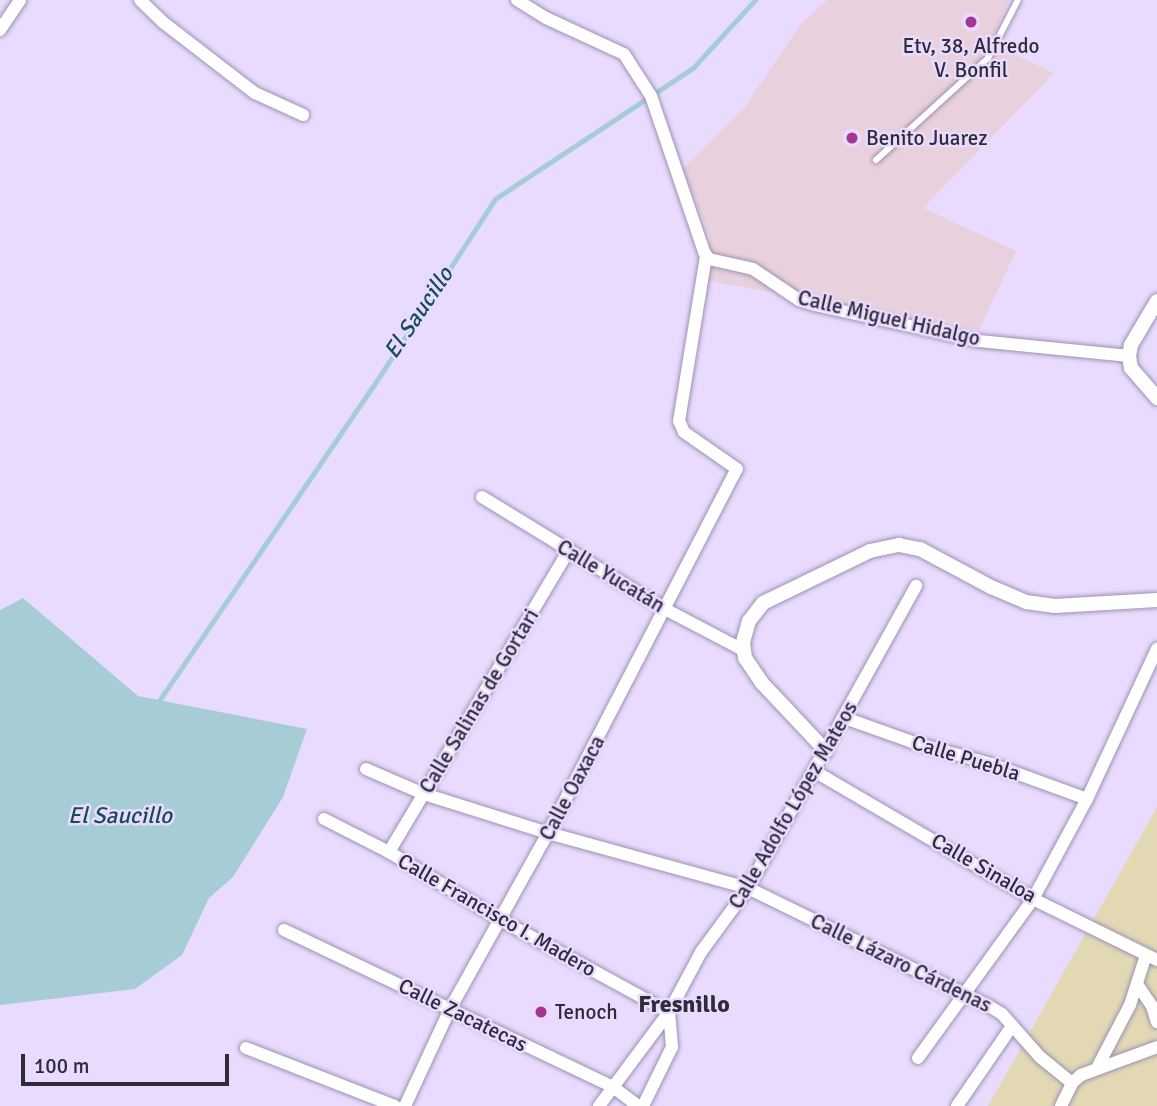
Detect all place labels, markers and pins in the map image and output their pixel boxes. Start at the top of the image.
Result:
marker: Etv, 38, Alfredo V. Bonfil [963,14,979,30]
place label: Etv, 38, Alfredo V. Bonfil [903,33,1039,83]
place label: Benito Juarez [866,125,988,151]
marker: Benito Juarez [844,130,860,146]
place label: Tenoch [555,999,618,1025]
marker: Tenoch [533,1004,549,1020]

